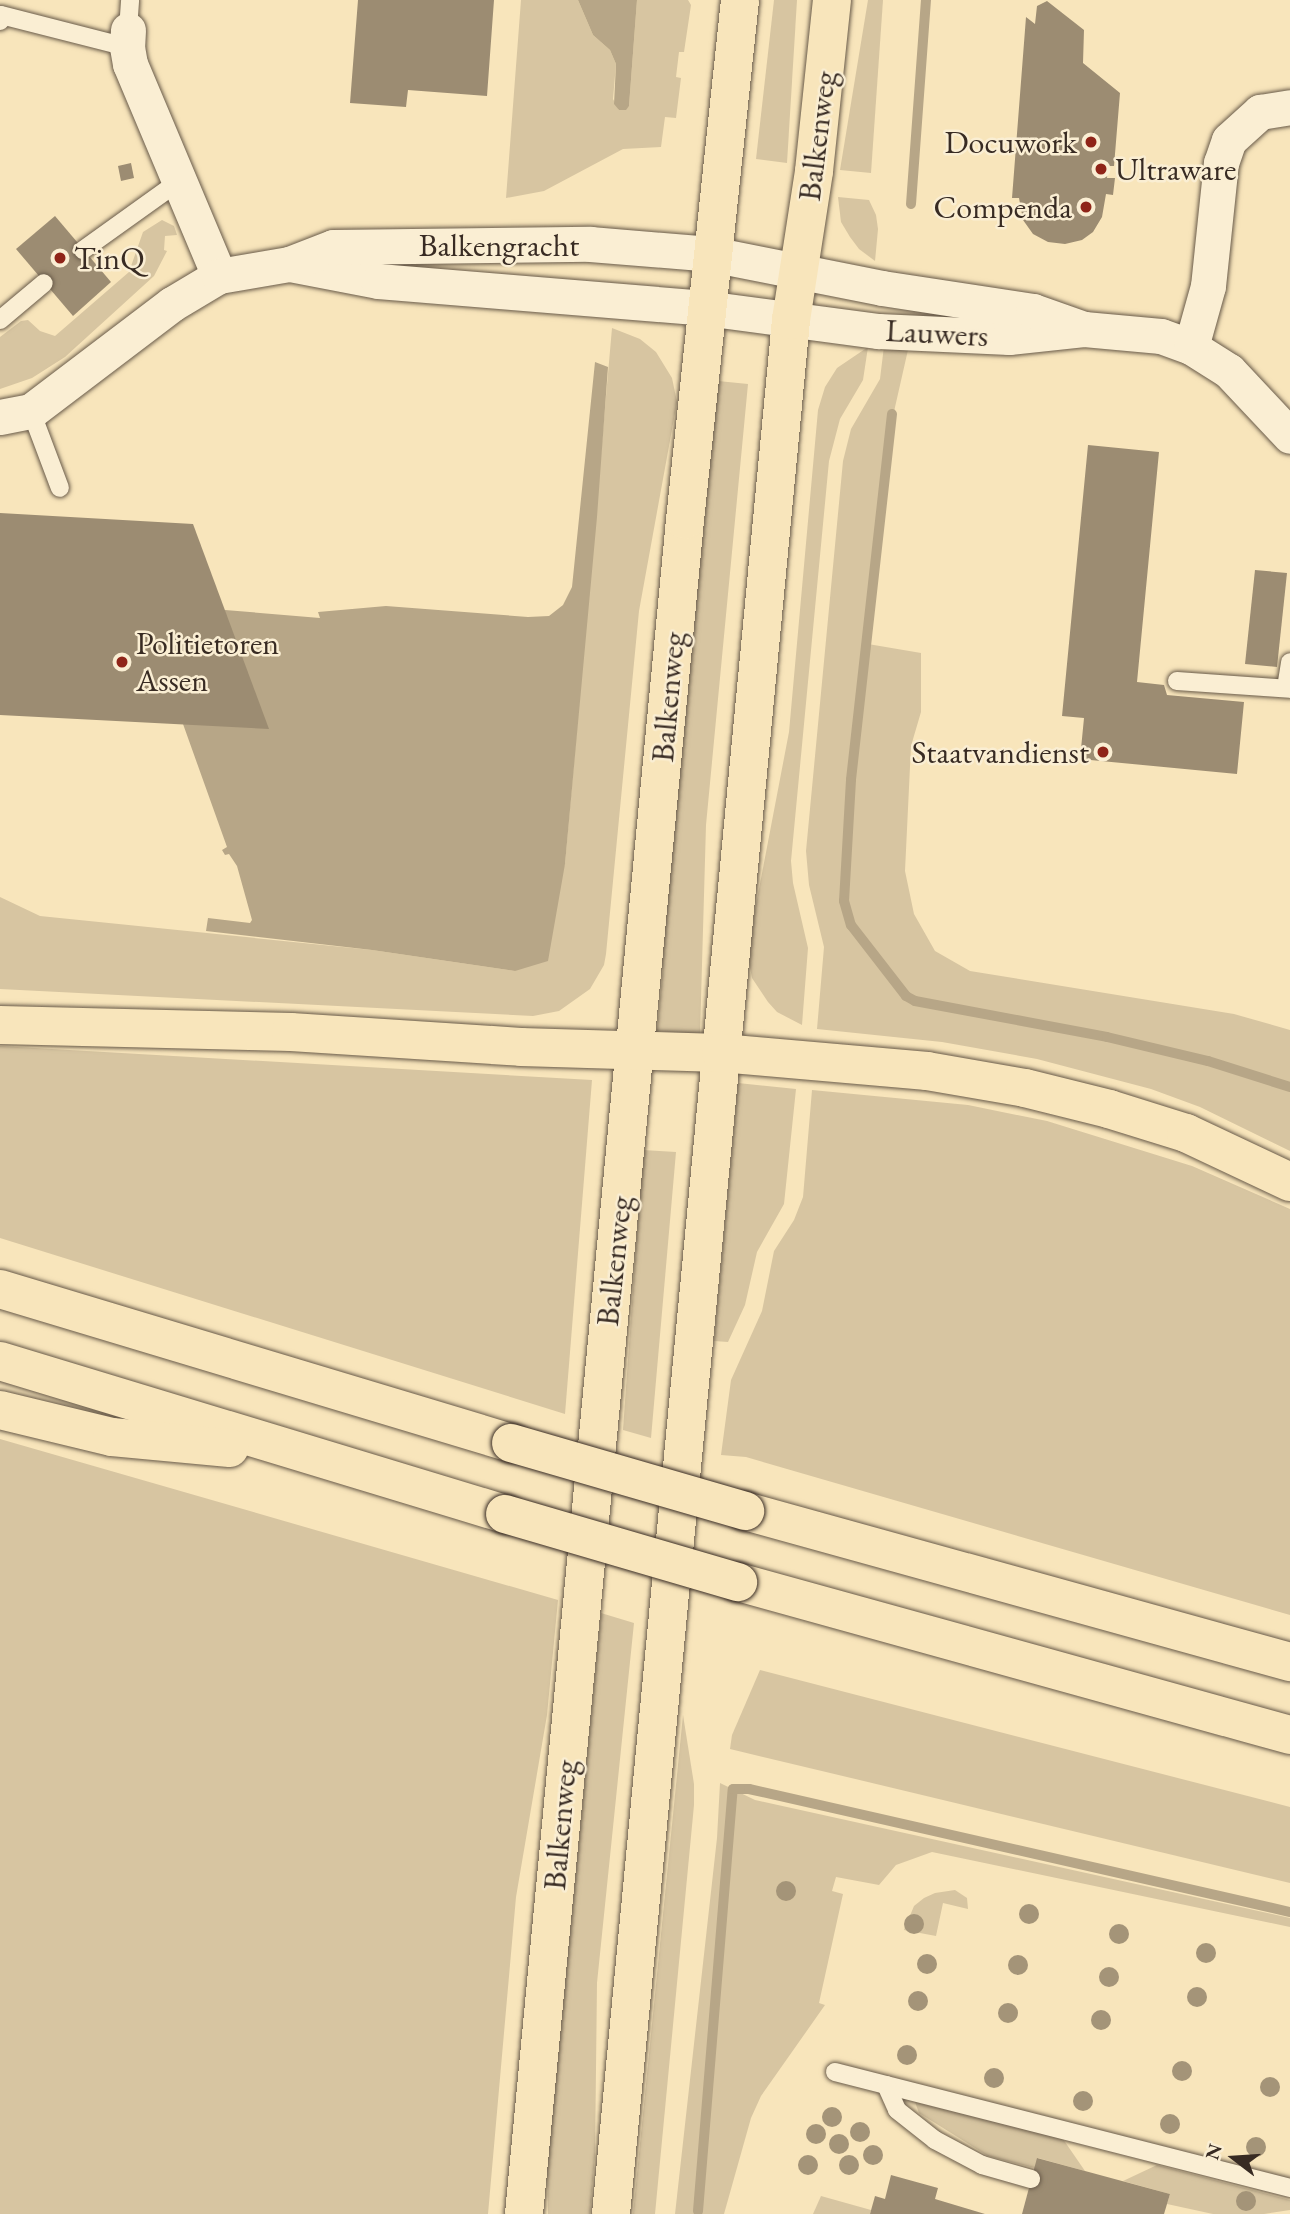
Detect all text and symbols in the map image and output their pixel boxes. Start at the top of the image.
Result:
street label: Balkenweg [790,69,844,203]
place label: Docuwork [944,123,1077,161]
marker: Docuwork [1083,134,1099,150]
place label: Ultraware [1115,150,1237,188]
marker: Ultraware [1093,161,1109,177]
place label: Compenda [934,188,1072,226]
marker: Compenda [1078,199,1094,215]
street label: Balkengracht [419,226,579,264]
place label: TinQ [74,239,145,277]
marker: TinQ [52,250,68,266]
street label: Lauwers [885,311,989,355]
place label: Politietoren Assen [136,625,279,700]
street label: Balkenweg [643,630,693,764]
marker: Politietoren Assen [114,654,130,670]
place label: Staatvandienst [911,733,1089,771]
marker: Staatvandienst [1095,744,1111,760]
street label: Balkenweg [588,1194,640,1328]
street label: Balkenweg [535,1758,585,1892]
north arrow [1199,2123,1269,2193]
text: N [1199,2141,1228,2163]

